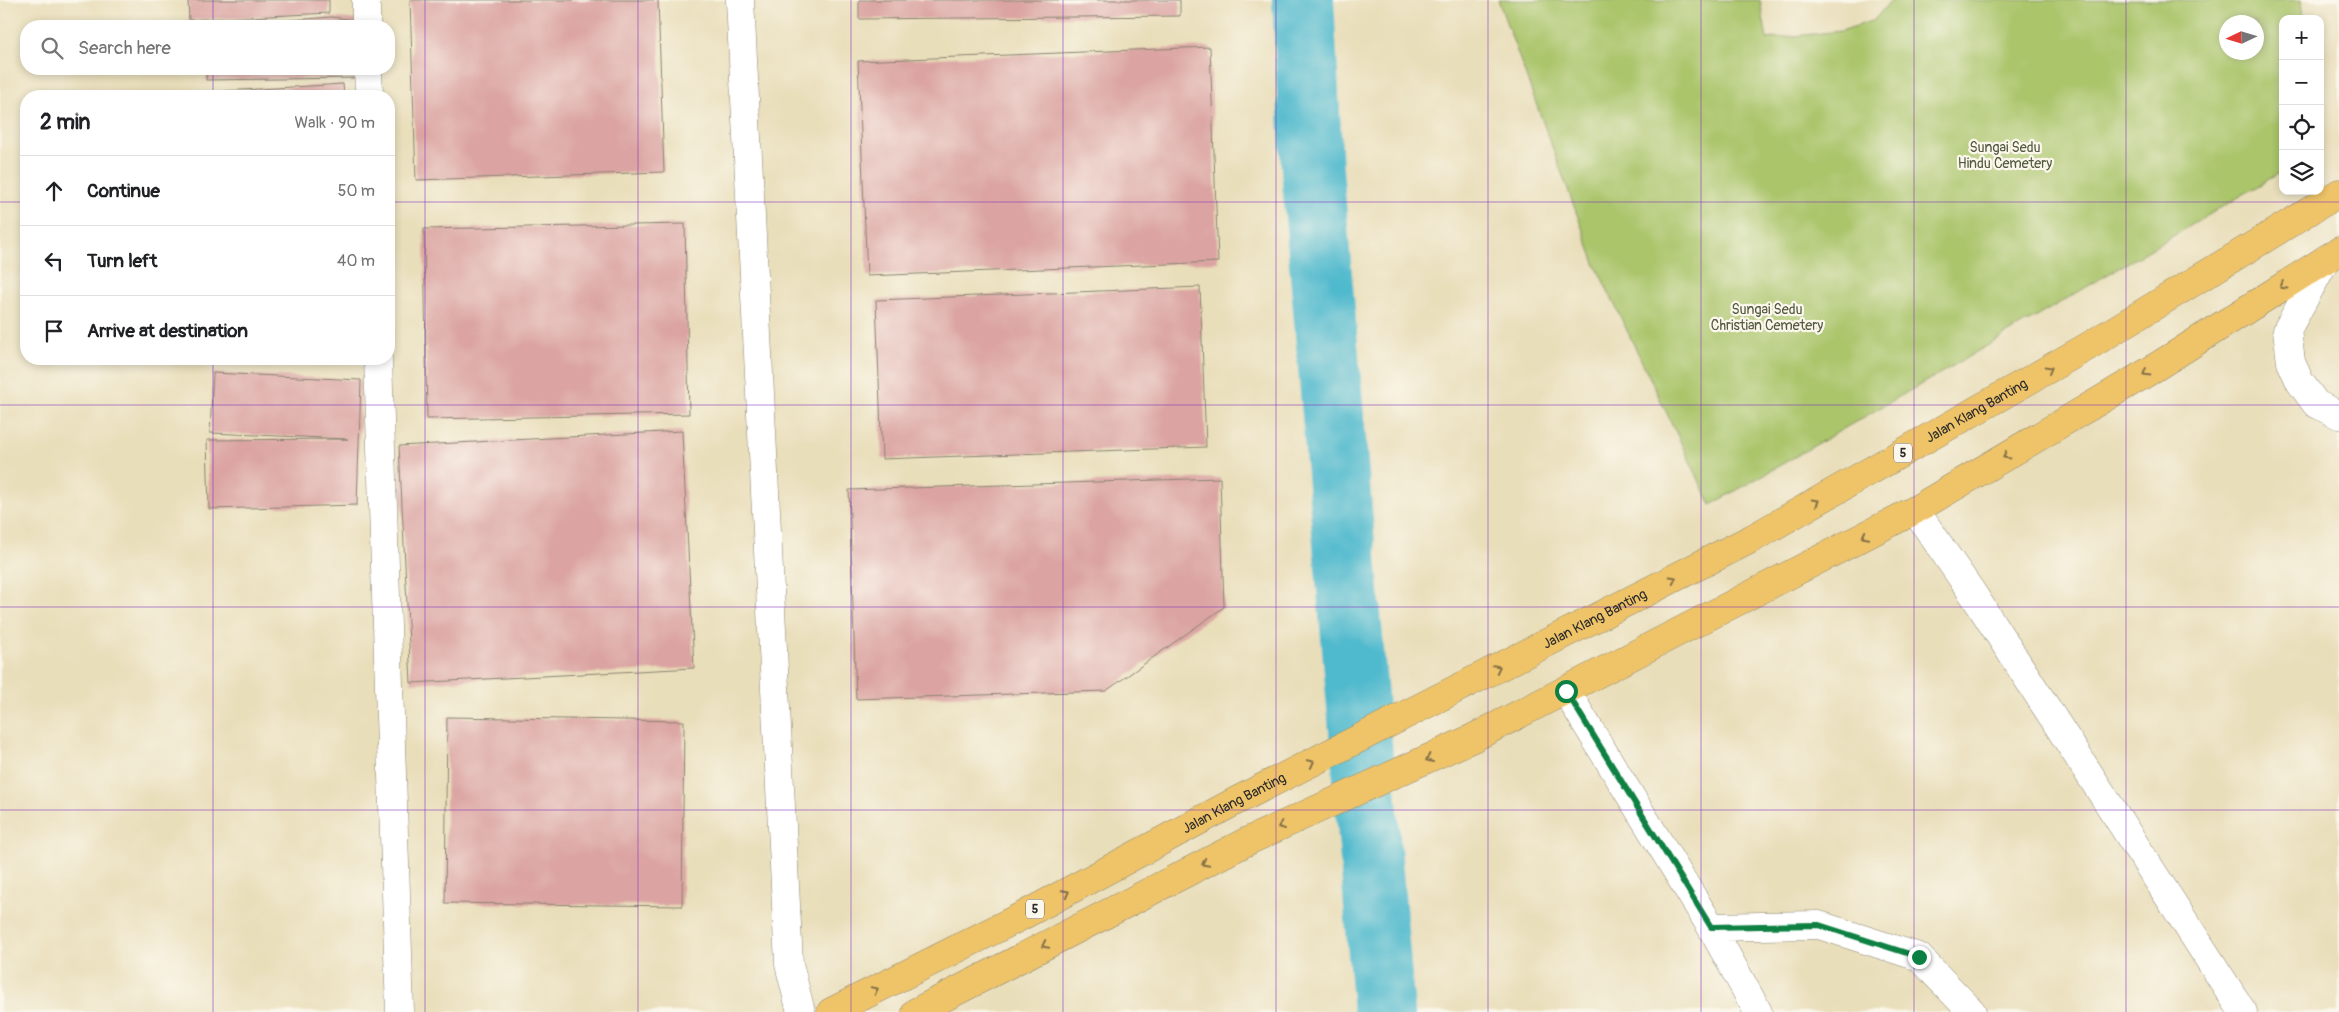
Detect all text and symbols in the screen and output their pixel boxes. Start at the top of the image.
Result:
north arrow [2219,15,2264,60]
map controls [2279,15,2324,195]
button: + [2279,15,2324,60]
search box [20,20,395,75]
icon: search [38,34,66,62]
text: Search here [78,36,171,60]
button: − [2279,60,2324,105]
button: locate [2279,105,2324,150]
text: 2 min [40,109,90,136]
text: Walk · 90 m [294,113,375,133]
park label: Sungai Sedu Hindu Cemetery [1958,139,2052,172]
button: layers [2279,150,2324,195]
icon: ahead [40,177,68,205]
text: Continue [87,179,160,203]
text: 50 m [338,181,375,201]
icon: left [40,247,68,275]
text: Turn left [87,249,157,273]
text: 40 m [337,251,375,271]
one-way arrow [2279,280,2289,289]
park label: Sungai Sedu Christian Cemetery [1711,301,1823,334]
icon: arrive [40,317,68,345]
text: Arrive at destination [87,319,248,343]
one-way arrow [2043,366,2052,376]
one-way arrow [2142,367,2151,377]
street label: Jalan Klang Banting [1923,375,2030,447]
road number: 5 [1894,443,1912,462]
one-way arrow [2003,450,2012,460]
one-way arrow [1811,498,1820,508]
one-way arrow [1861,530,1870,540]
one-way arrow [1668,575,1677,585]
street label: Jalan Klang Banting [1540,586,1650,653]
one-way arrow [1492,664,1501,674]
route start [1555,680,1578,703]
one-way arrow [1425,752,1434,763]
one-way arrow [1306,759,1315,769]
street label: Jalan Klang Banting [1179,769,1289,837]
one-way arrow [1277,819,1286,830]
one-way arrow [1201,857,1210,867]
one-way arrow [1061,889,1070,899]
road number: 5 [1026,900,1044,919]
one-way arrow [1041,939,1050,949]
route end [1908,946,1931,969]
one-way arrow [869,986,878,996]

